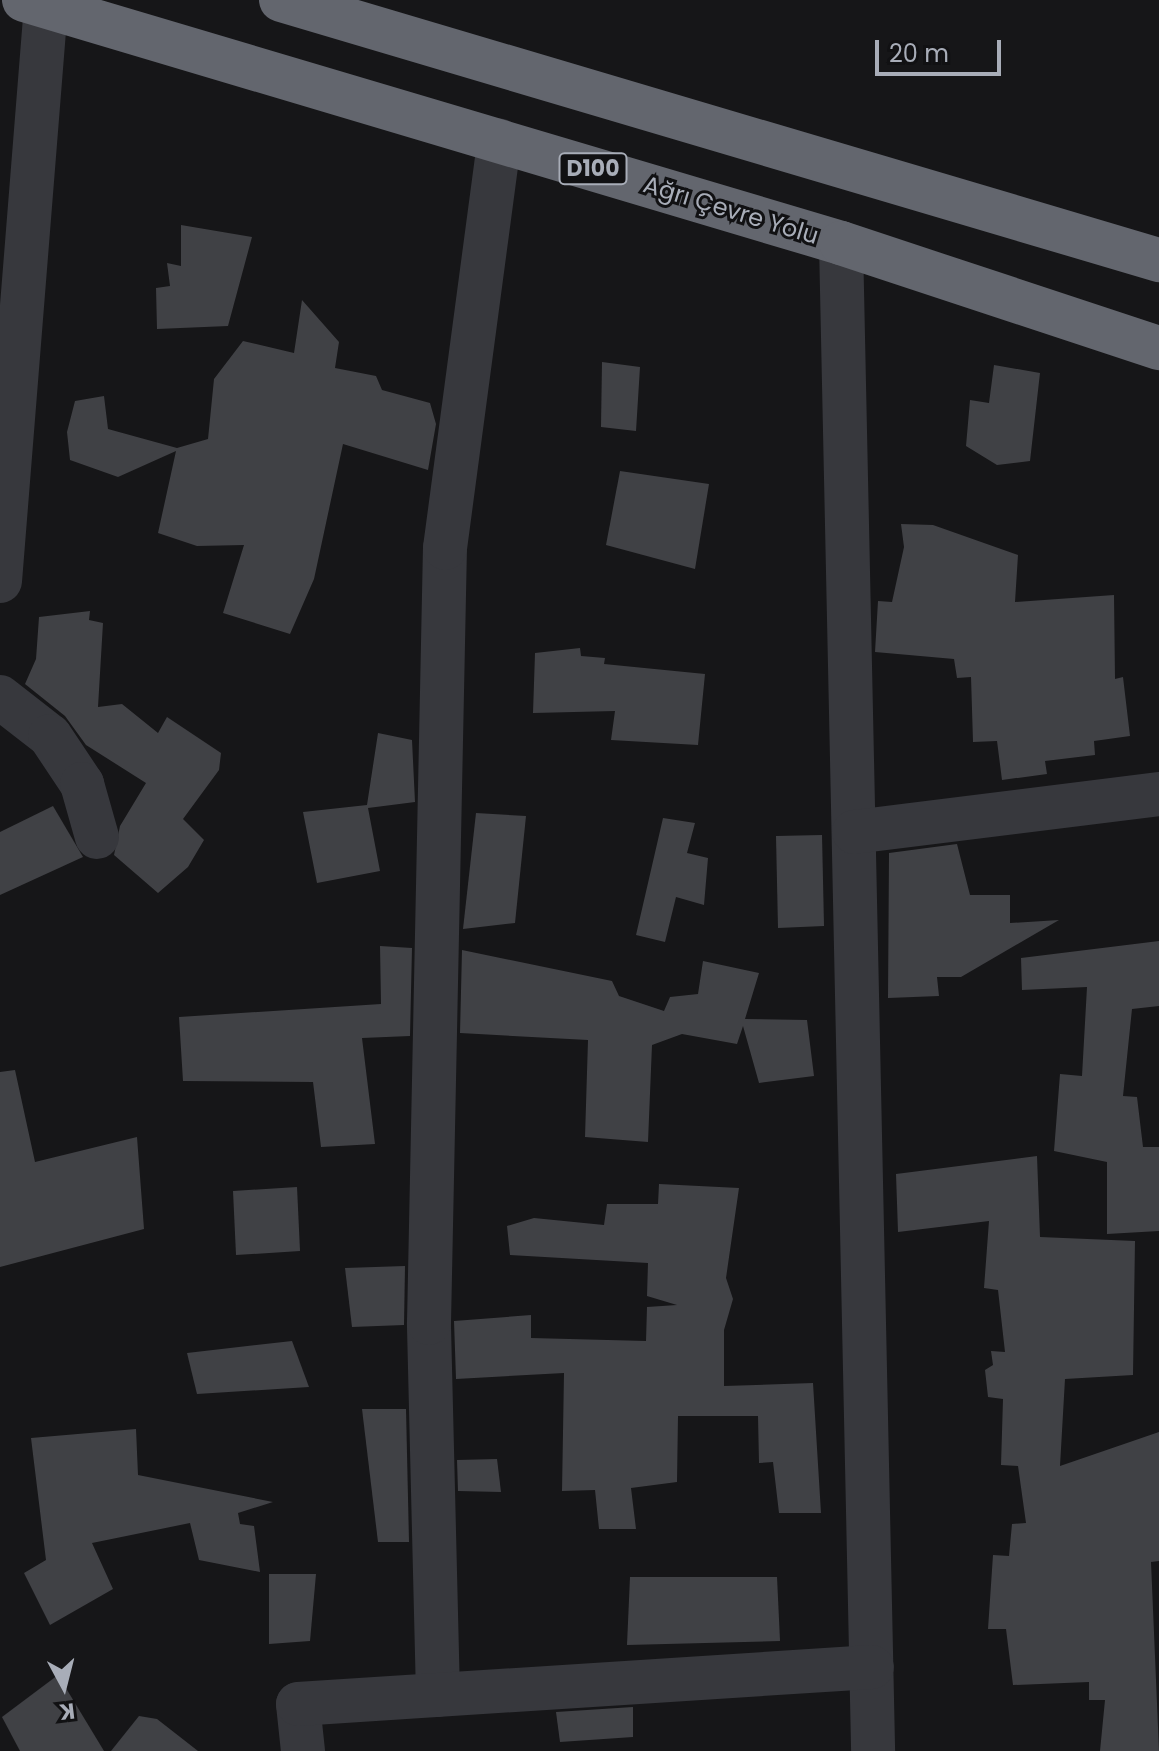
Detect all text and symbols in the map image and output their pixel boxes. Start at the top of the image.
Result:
scale bar [879,24,1005,74]
text: 20 m [889,37,949,70]
road number: D100 [557,151,629,187]
street label: Ağrı Çevre Yolu [640,170,822,250]
north arrow [24,1647,104,1727]
text: K [57,1695,76,1728]

